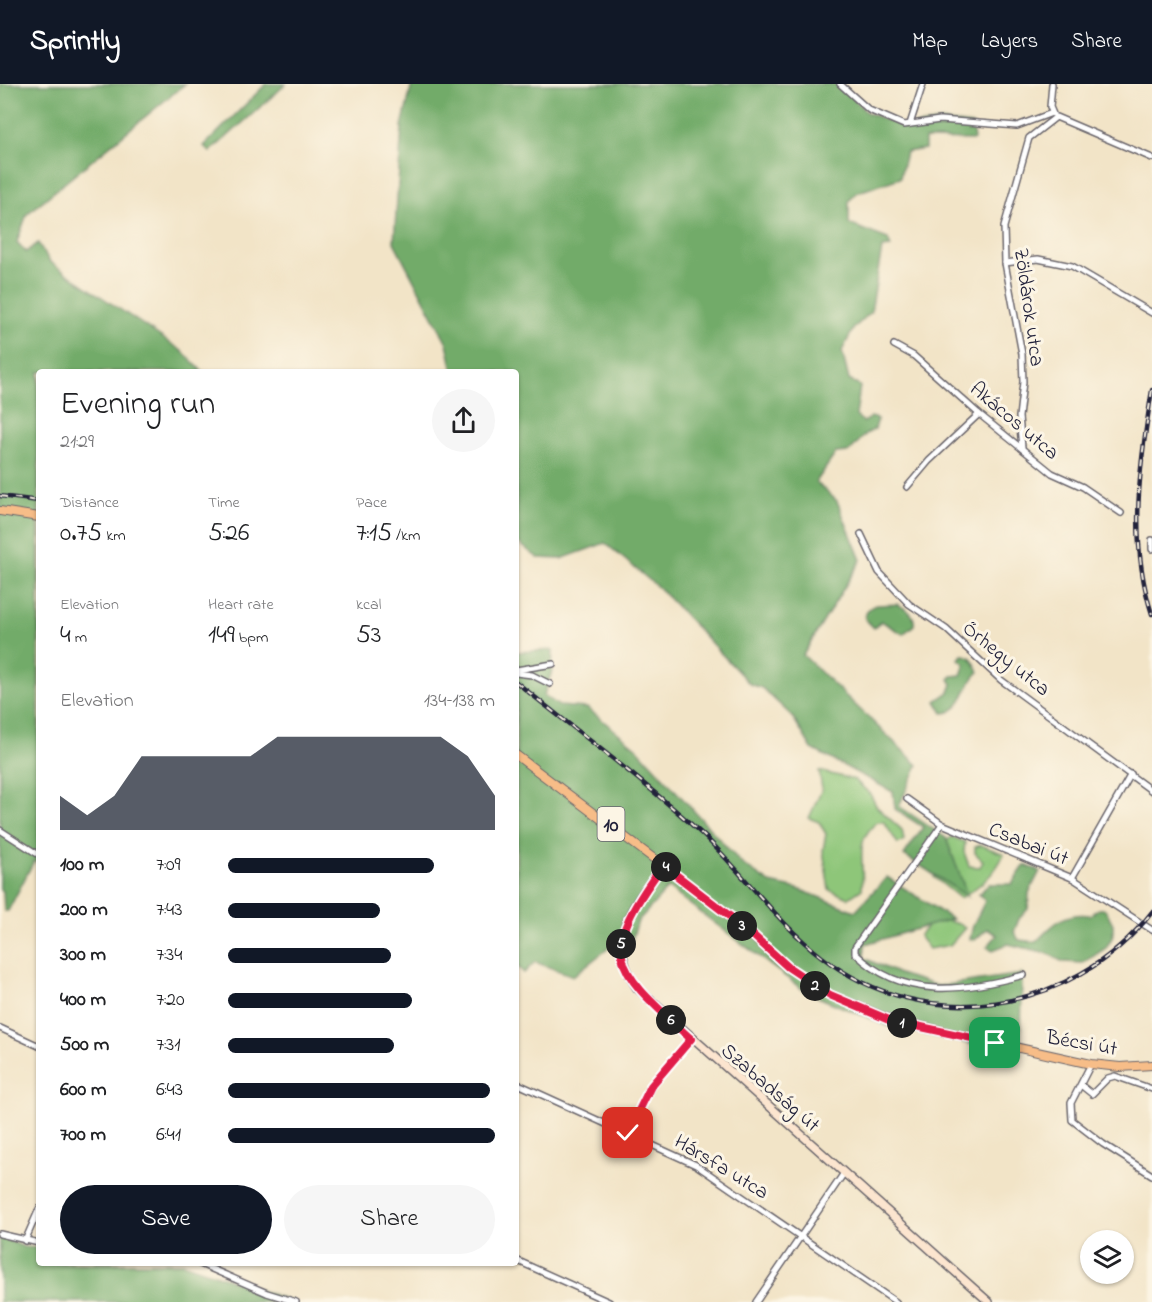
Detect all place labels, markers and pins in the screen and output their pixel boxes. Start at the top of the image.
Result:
pin: 4 [651,852,681,882]
pin: 3 [727,911,757,941]
pin: 5 [606,929,636,959]
pin: 2 [800,971,830,1001]
pin: 6 [656,1005,686,1035]
pin: 1 [887,1008,917,1038]
pin [969,1017,1020,1068]
pin [602,1107,653,1158]

